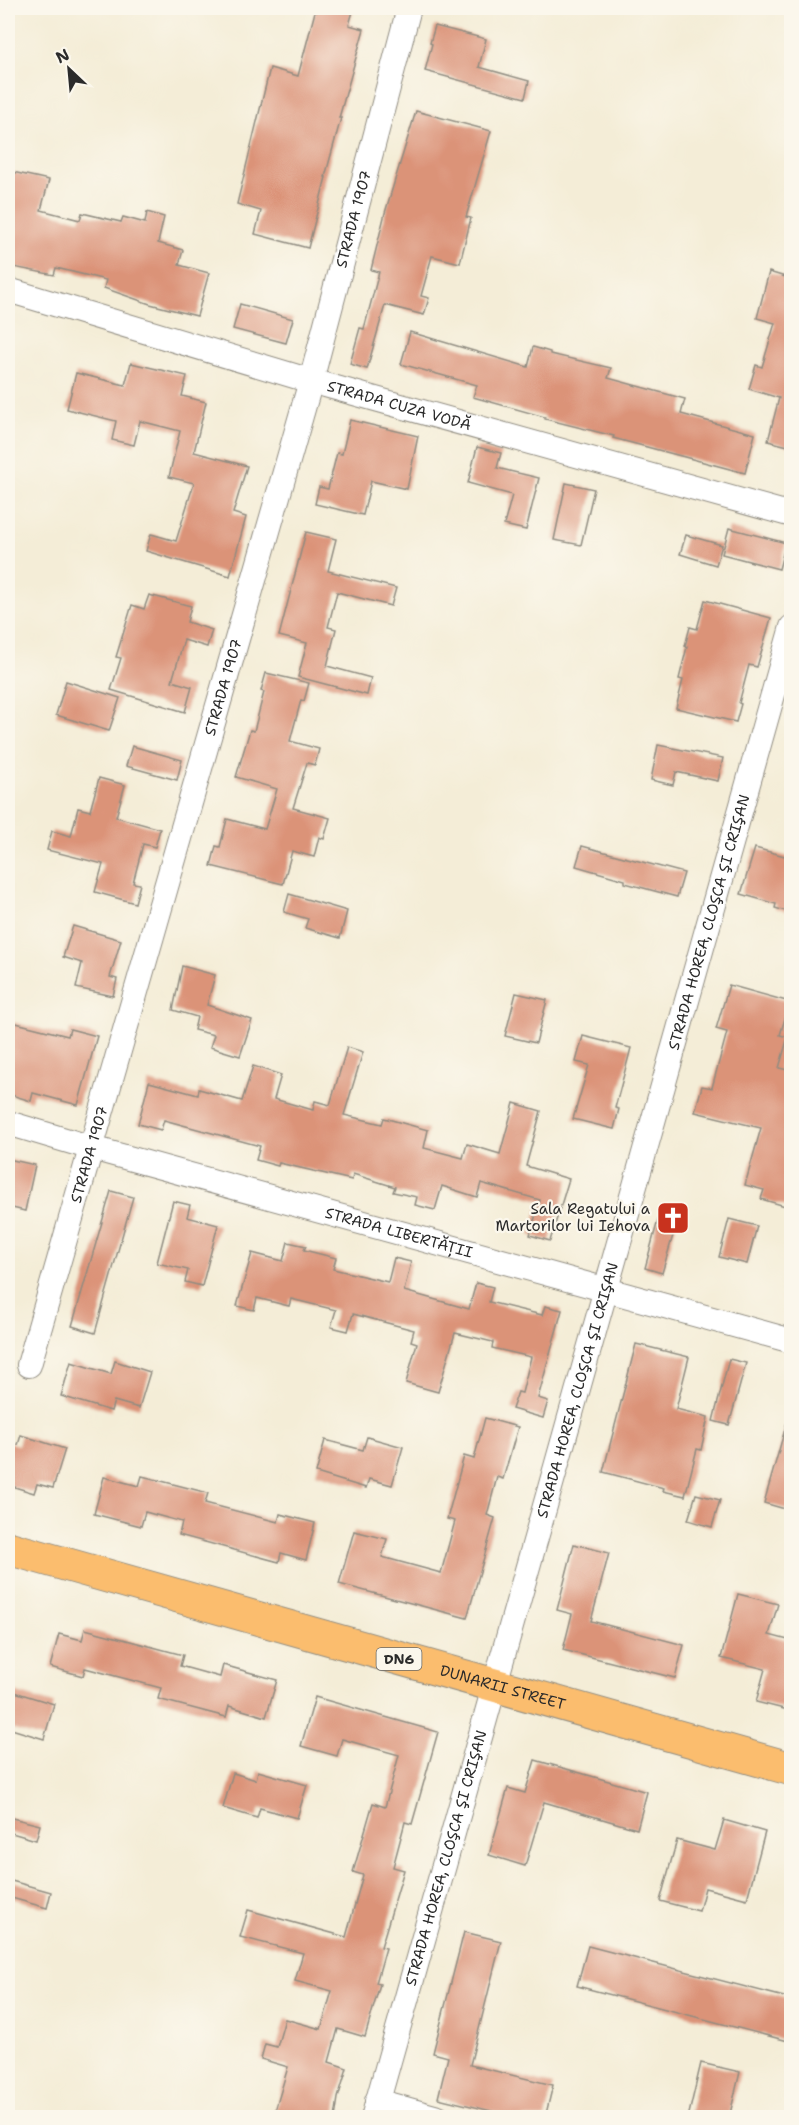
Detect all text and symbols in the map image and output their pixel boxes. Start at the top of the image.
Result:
north arrow [39,39,99,99]
text: N [52,44,73,68]
street label: STRADA 1907 [331,168,376,270]
street label: STRADA CUZA VODĂ [325,376,474,435]
street label: STRADA 1907 [200,636,247,738]
street label: STRADA HOREA, CLOŞCA ŞI CRIŞAN [664,792,754,1052]
street label: STRADA 1907 [66,1104,113,1205]
place label: Sala Regatului a Martorilor lui Iehova [495,1199,651,1236]
church icon: Sala Regatului a Martorilor lui Iehova [655,1200,691,1236]
street label: STRADA LIBERTĂȚII [323,1203,475,1263]
street label: STRADA HOREA, CLOŞCA ŞI CRIŞAN [532,1260,623,1520]
road number: DN6 [376,1648,422,1670]
street label: DUNARII STREET [438,1660,568,1715]
street label: STRADA HOREA, CLOŞCA ŞI CRIŞAN [401,1728,491,1988]

